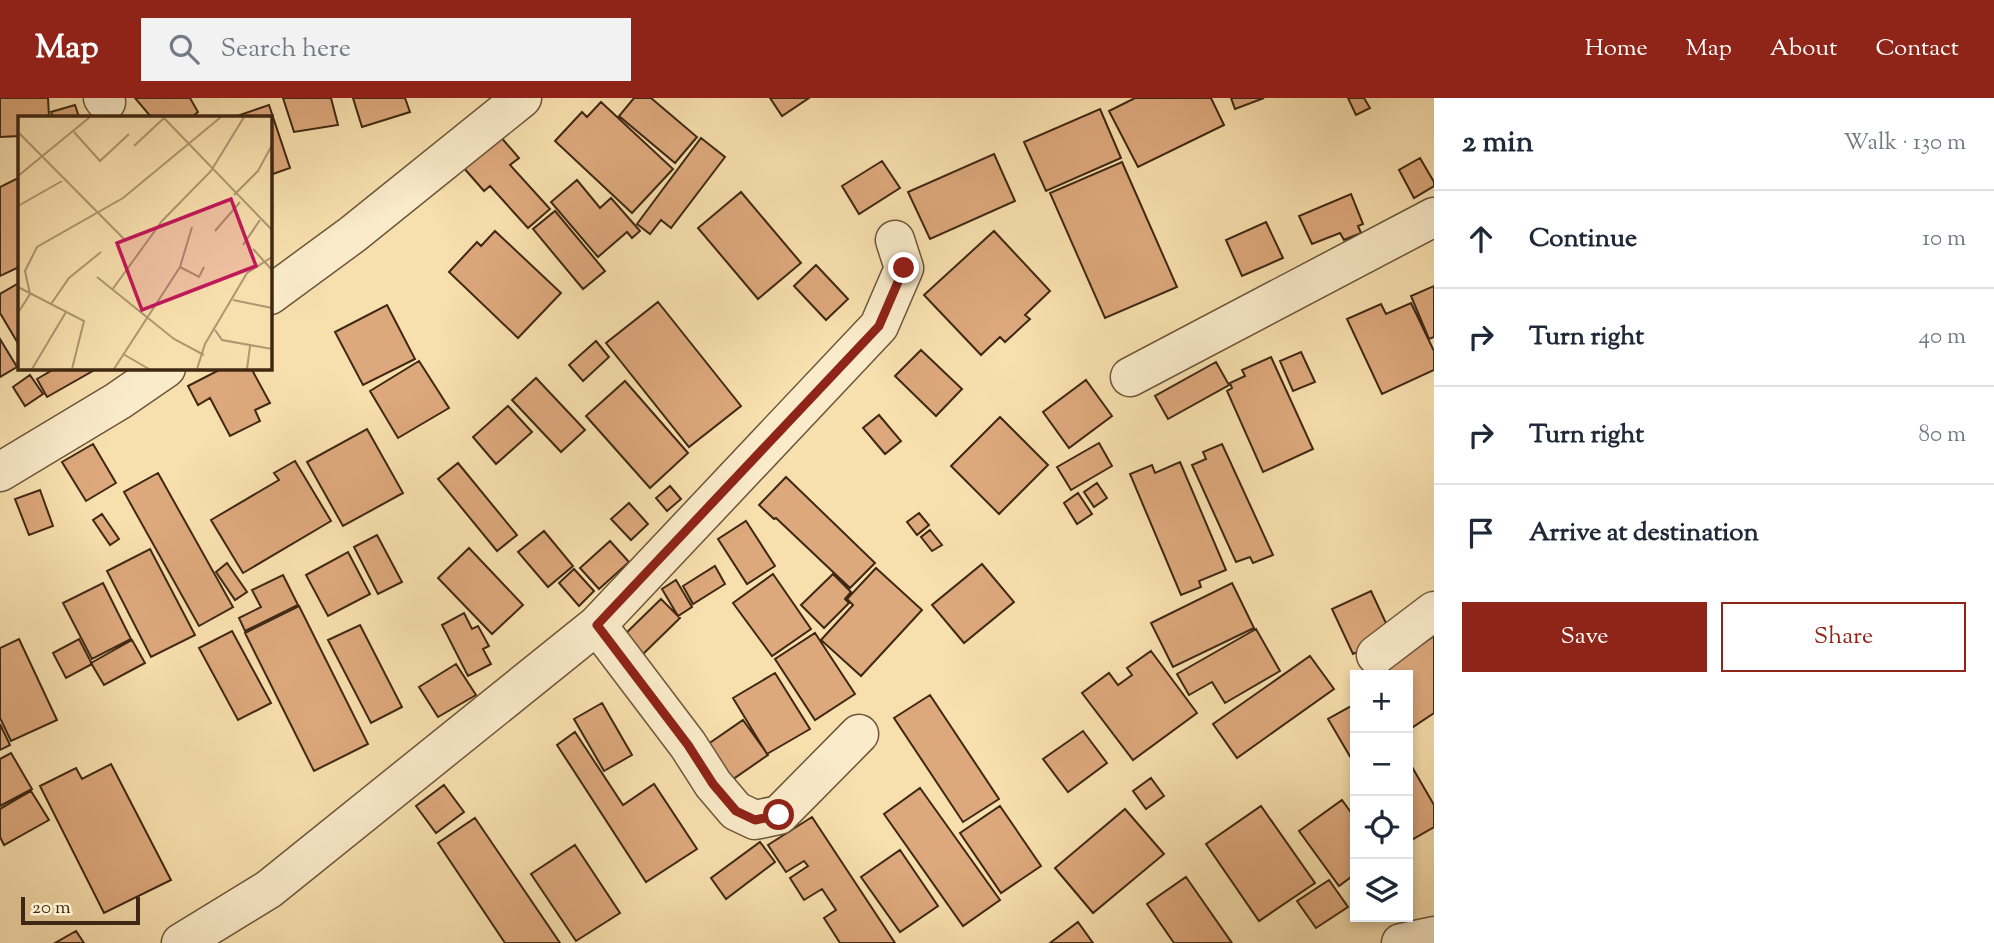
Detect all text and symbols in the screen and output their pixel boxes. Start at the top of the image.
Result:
search box [141,18,631,81]
text: Map [35,25,99,73]
icon: search [165,30,203,68]
text: Search here [221,31,351,68]
text: Home [1585,32,1648,66]
text: Map [1686,32,1732,66]
text: About [1770,32,1837,66]
text: Contact [1875,32,1959,66]
inset map [18,116,271,369]
text: 2 min [1462,122,1534,165]
text: Walk · 130 m [1843,127,1966,160]
icon: ahead [1462,220,1500,258]
text: Continue [1529,221,1637,258]
text: 10 m [1922,223,1966,256]
route end [888,252,919,283]
icon: right [1462,318,1500,356]
text: Turn right [1529,319,1644,356]
text: 40 m [1919,321,1966,354]
icon: right [1462,416,1500,454]
text: Turn right [1529,417,1644,454]
text: 80 m [1918,419,1966,452]
icon: arrive [1462,514,1500,552]
text: Arrive at destination [1529,515,1759,552]
button: Save [1462,602,1707,672]
button: Share [1721,602,1966,672]
map controls [1350,670,1413,922]
button: + [1350,670,1413,733]
button: − [1350,733,1413,796]
button: locate [1350,796,1413,859]
route start [763,799,794,830]
button: layers [1350,859,1413,922]
scale bar [21,894,140,926]
text: 20 m [32,895,71,922]

